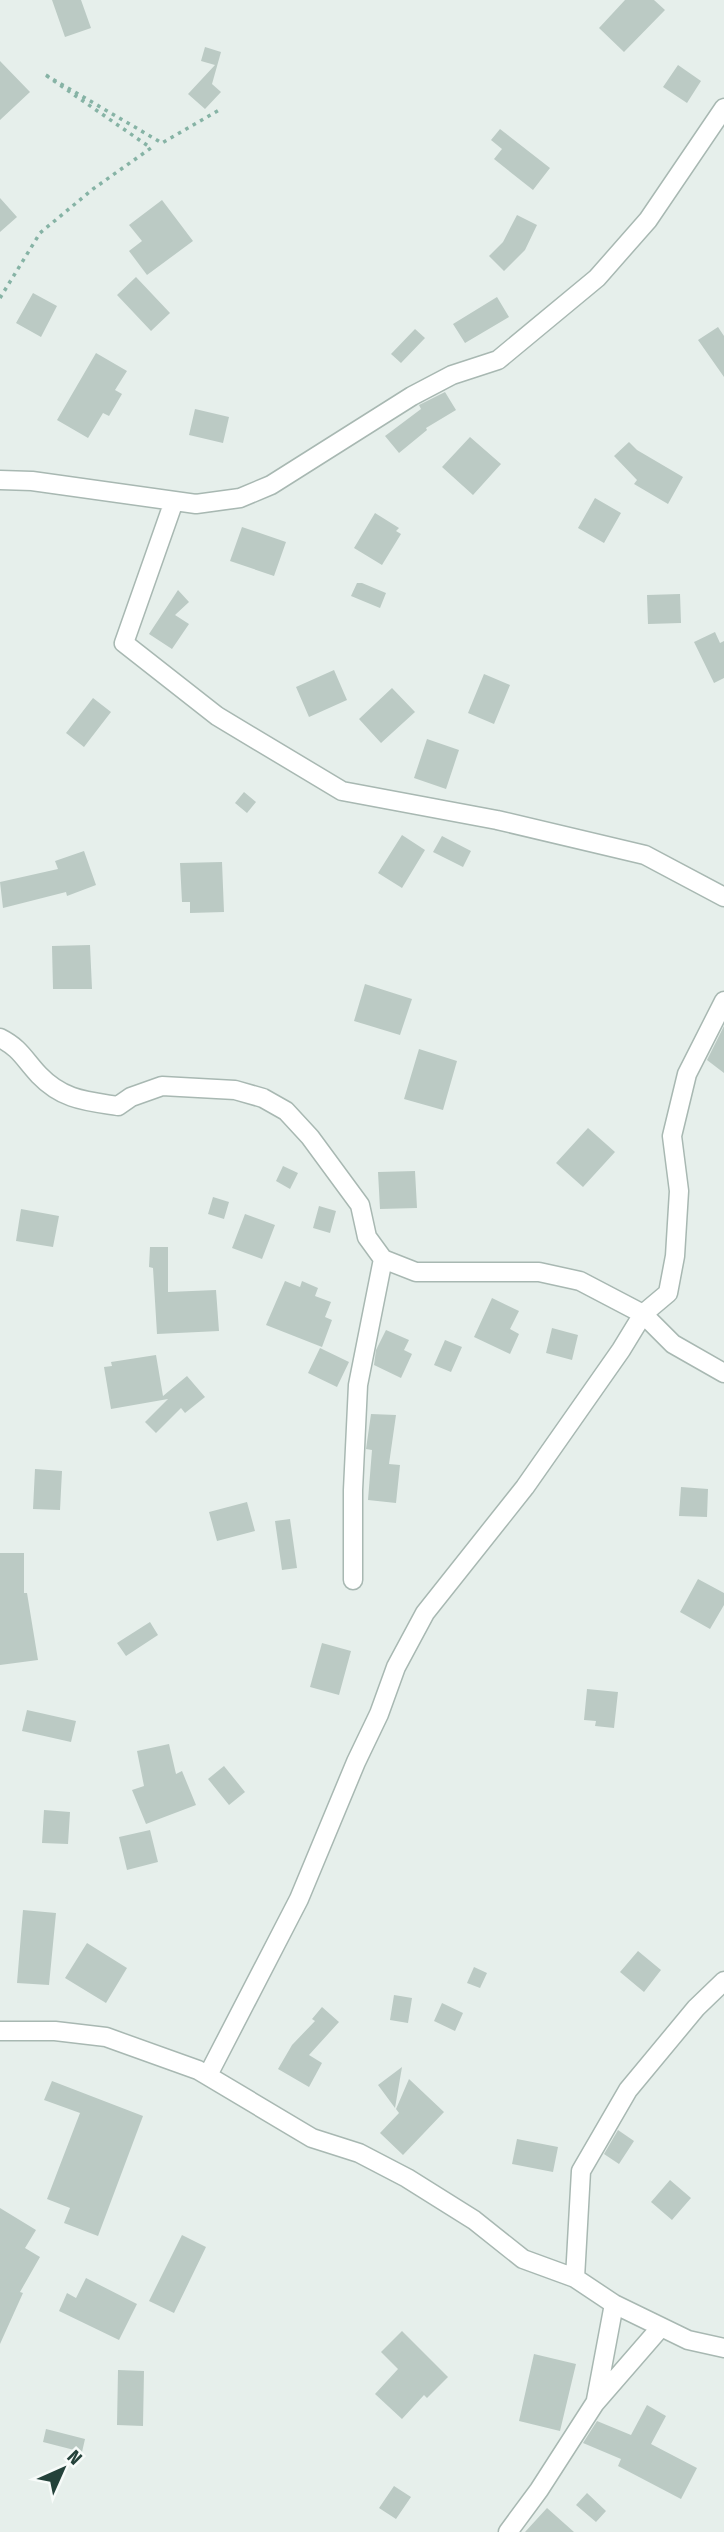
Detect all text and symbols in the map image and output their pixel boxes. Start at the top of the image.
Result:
north arrow [28,2434,98,2504]
text: N [63,2445,87,2469]

